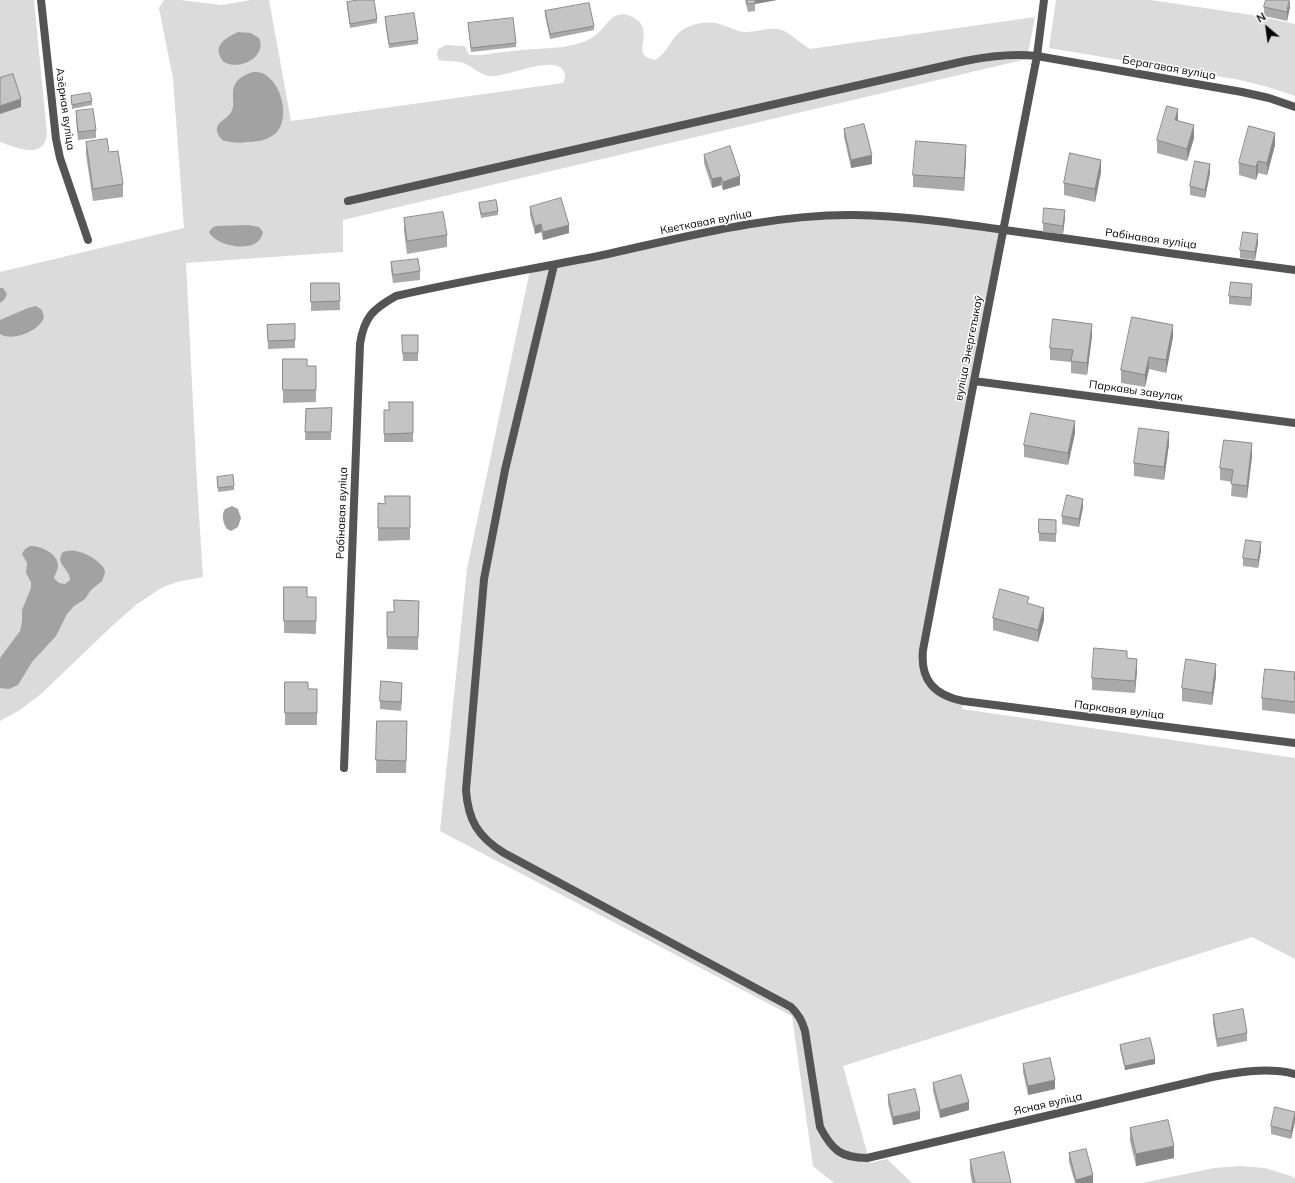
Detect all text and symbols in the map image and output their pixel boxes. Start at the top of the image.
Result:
north arrow [1247,8,1287,48]
text: N [1254,9,1268,26]
street label: Берагавая вуліца [1121,53,1217,83]
street label: Азёрная вуліца [53,67,77,151]
street label: Кветкавая вуліца [659,207,753,237]
street label: Рабінавая вуліца [1104,226,1198,252]
street label: вуліца Энергетыкаў [952,294,986,402]
street label: Паркавы завулак [1088,378,1184,404]
street label: Рабінавая вуліца [334,467,350,559]
street label: Паркавая вуліца [1073,698,1165,722]
street label: Ясная вуліца [1013,1090,1083,1118]

